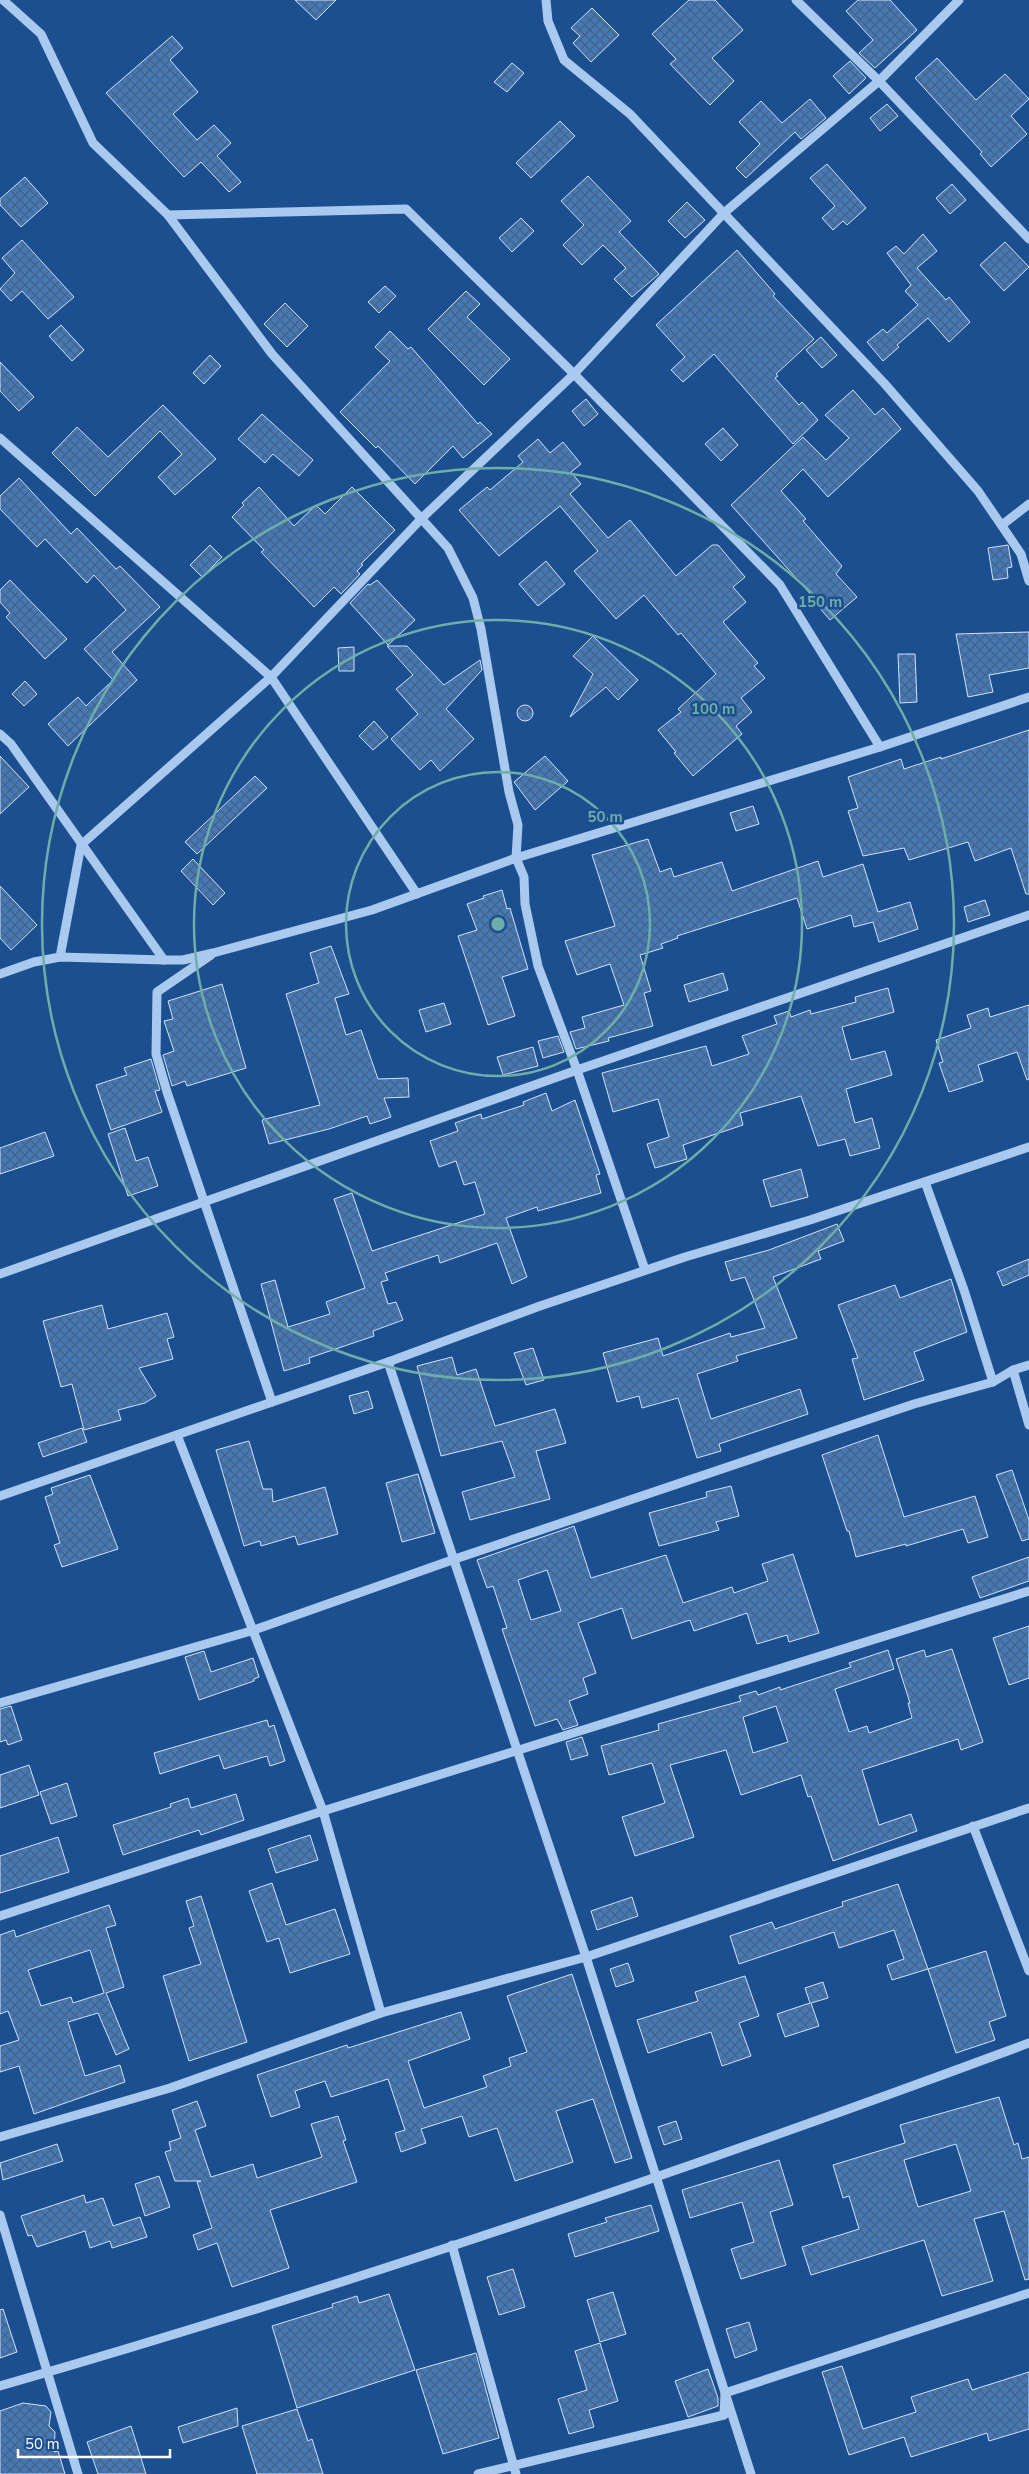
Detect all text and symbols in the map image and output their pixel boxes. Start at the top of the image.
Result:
text: 150 m [798,592,842,612]
text: 100 m [691,699,735,719]
text: 50 m [587,807,623,827]
centre of rings [489,915,507,933]
scale bar [18,2426,170,2458]
text: 50 m [25,2434,60,2454]

